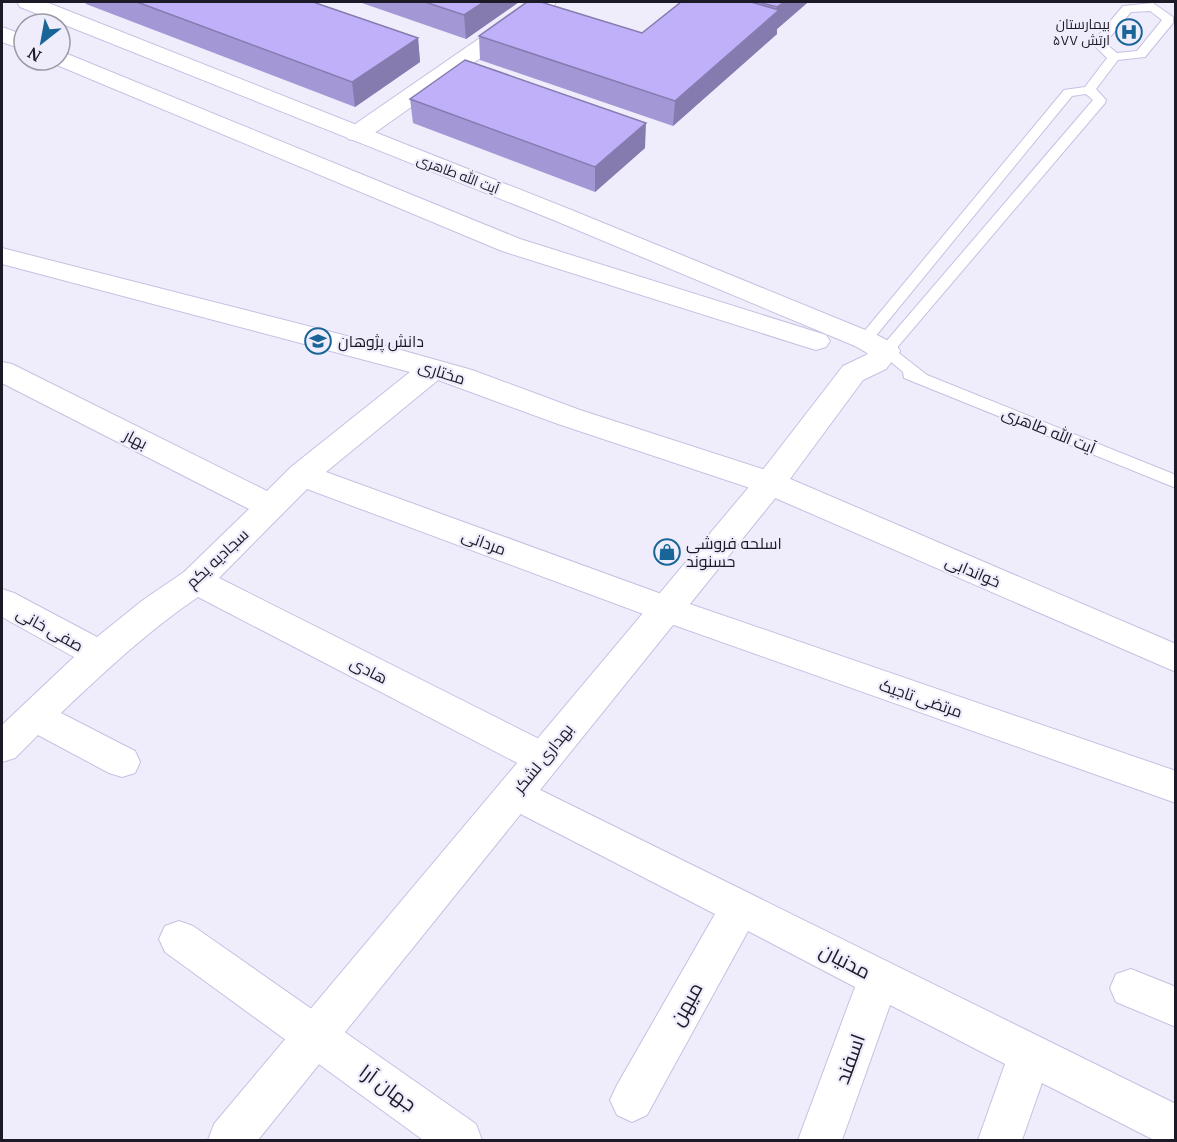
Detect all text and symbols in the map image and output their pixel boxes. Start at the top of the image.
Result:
north arrow [12,12,72,72]
place label: بیمارستان ۵۷۷ ارتش [1053,14,1110,49]
hospital icon: بیمارستان ۵۷۷ ارتش [1114,17,1144,47]
text: N [23,42,45,67]
street label: آیت الله طاهری [414,149,502,198]
school or university icon: دانش پژوهان [303,326,333,356]
place label: دانش پژوهان [338,330,424,353]
street label: مختاری [416,354,468,390]
street label: آیت الله طاهری [999,401,1100,459]
street label: بهار [120,423,152,454]
street label: سجادیه یکم [181,523,254,593]
street label: مردانی [459,524,509,560]
place label: اسلحه فروشی حسنوند [686,532,782,572]
shop icon: اسلحه فروشی حسنوند [652,537,682,567]
street label: خواندابی [942,550,1004,592]
street label: صفی خانی [13,602,87,656]
street label: هادی [346,651,392,689]
street label: مرتضی تاجیک [876,673,966,723]
street label: بهداری لشکر [508,719,578,798]
street label: مدنیان [815,936,875,985]
street label: میهن [663,977,708,1030]
street label: اسفند [828,1030,871,1088]
street label: جهان آرا [354,1058,422,1117]

